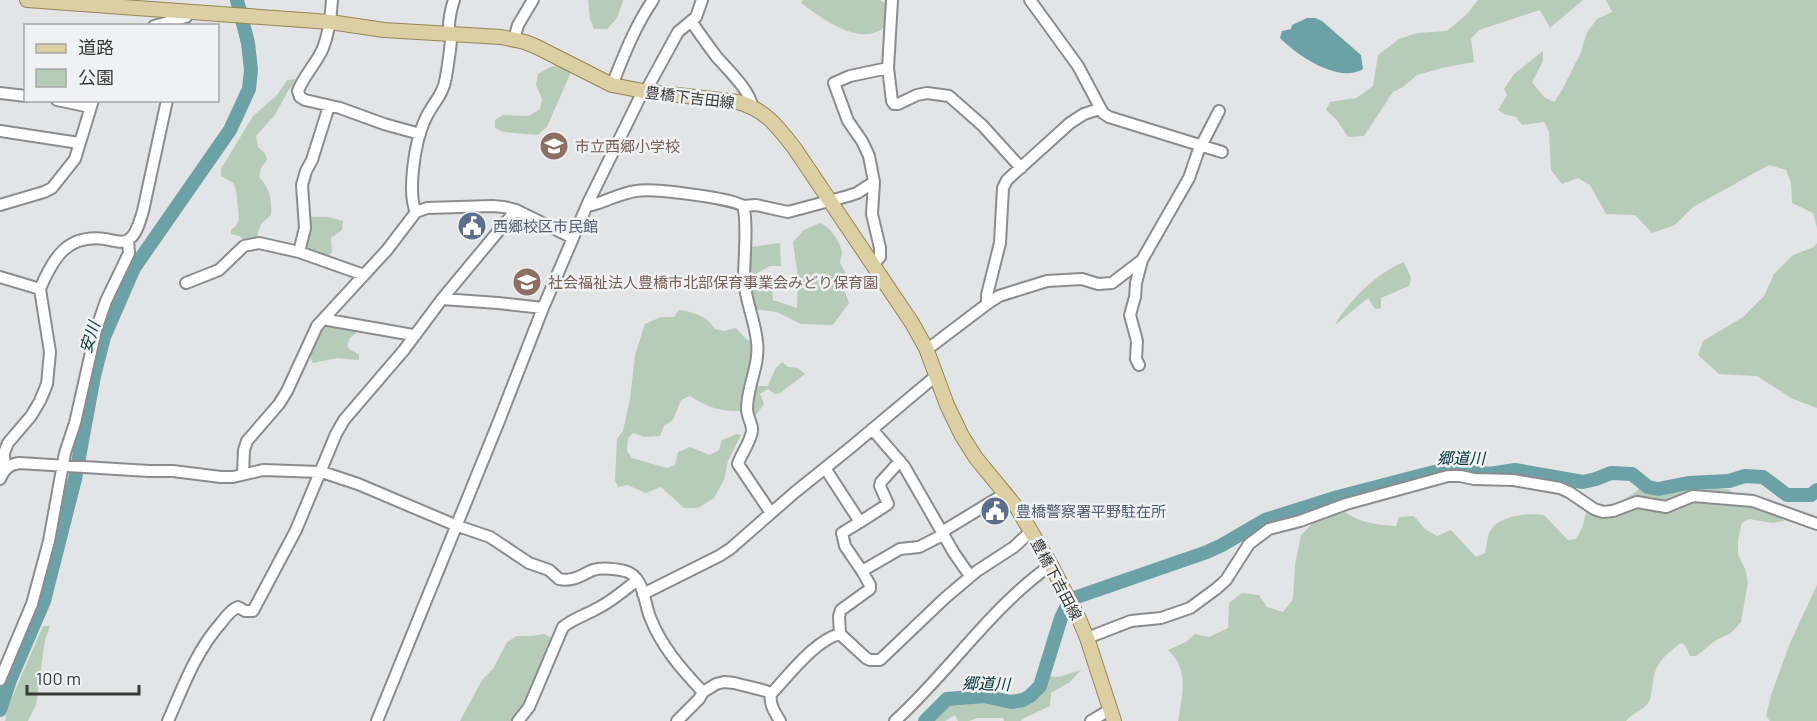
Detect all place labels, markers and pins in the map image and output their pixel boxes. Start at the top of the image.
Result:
school or university icon: 市立西郷小学校 [538,130,570,162]
place label: 市立西郷小学校 [575,137,680,155]
public building icon: 西郷校区市民館 [456,210,488,242]
place label: 西郷校区市民館 [493,217,598,235]
school or university icon: 社会福祉法人豊橋市北部保育事業会みどり保育園 [511,266,543,298]
place label: 社会福祉法人豊橋市北部保育事業会みどり保育園 [548,273,878,291]
public building icon: 豊橋警察署平野駐在所 [979,495,1011,527]
place label: 豊橋警察署平野駐在所 [1016,502,1166,520]

